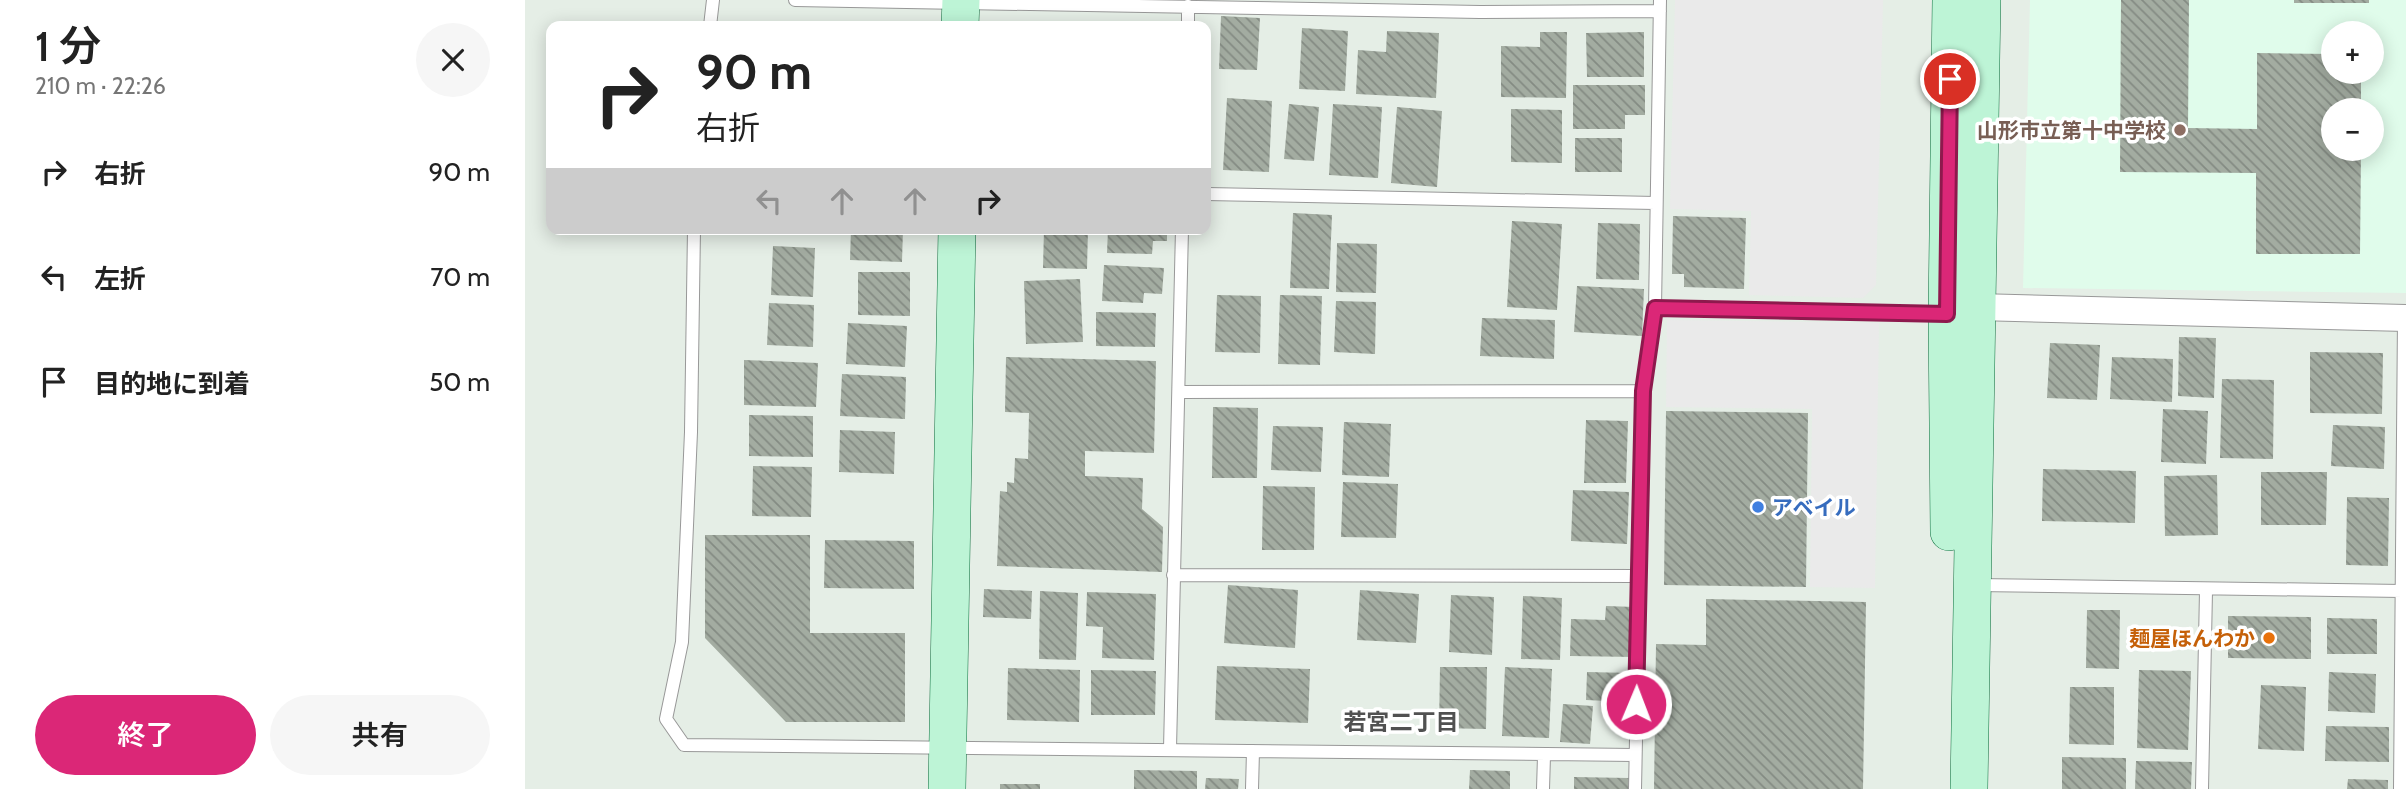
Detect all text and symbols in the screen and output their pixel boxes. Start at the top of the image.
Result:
text: 1 分 [35,20,101,72]
map controls [2321,21,2384,161]
button: + [2321,21,2384,84]
button: close [416,23,490,97]
text: 90 m [696,42,812,101]
icon: right [581,49,672,140]
pin [1920,49,1980,109]
icon: arrive [1931,60,1969,98]
text: 210 m · 22:26 [35,72,166,100]
button: − [2321,98,2384,161]
text: 右折 [696,108,760,147]
place label: 山形市立第十中学校 [1977,118,2166,143]
marker: 山形市立第十中学校 [2172,122,2188,138]
icon: right [35,153,73,191]
text: 90 m [428,156,490,188]
text: 右折 [94,158,146,190]
icon: left [750,182,788,220]
icon: ahead [823,182,861,220]
icon: ahead [896,182,934,220]
icon: right [969,182,1007,220]
icon: left [35,258,73,296]
text: 70 m [430,261,490,293]
text: 左折 [94,263,146,295]
icon: arrive [35,363,73,401]
text: 50 m [429,366,490,398]
text: 目的地に到着 [94,368,250,400]
place label: アベイル [1772,495,1856,520]
marker: アベイル [1750,499,1766,515]
place label: 麺屋ほんわか [2129,626,2255,651]
marker: 麺屋ほんわか [2261,630,2277,646]
position arrow [1599,667,1673,741]
button: 終了 [35,695,256,775]
button: 共有 [270,695,490,775]
district label: 若宮二丁目 [1344,708,1459,736]

